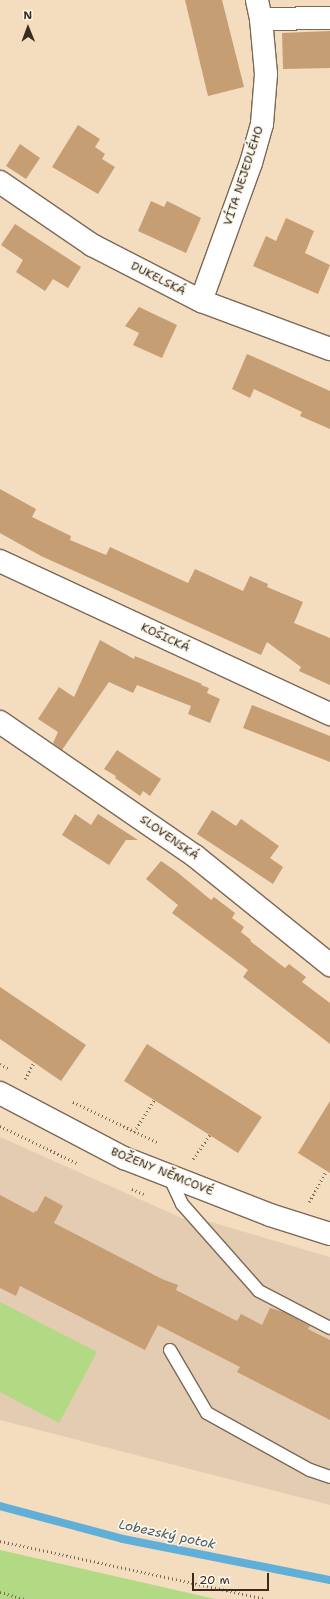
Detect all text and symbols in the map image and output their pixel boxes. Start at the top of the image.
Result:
north arrow [8,8,48,48]
text: N [23,8,32,23]
street label: VÍTA NEJEDLÉHO [221,124,267,228]
street label: DUKELSKÁ [128,259,188,299]
street label: KOŠICKÁ [138,620,192,656]
street label: SLOVENSKÁ [137,812,201,864]
street label: BOŽENY NĚMCOVÉ [109,1145,215,1199]
water label: Lobezský potok [117,1517,217,1553]
scale bar [194,1565,271,1591]
text: 20 m [199,1572,230,1588]

